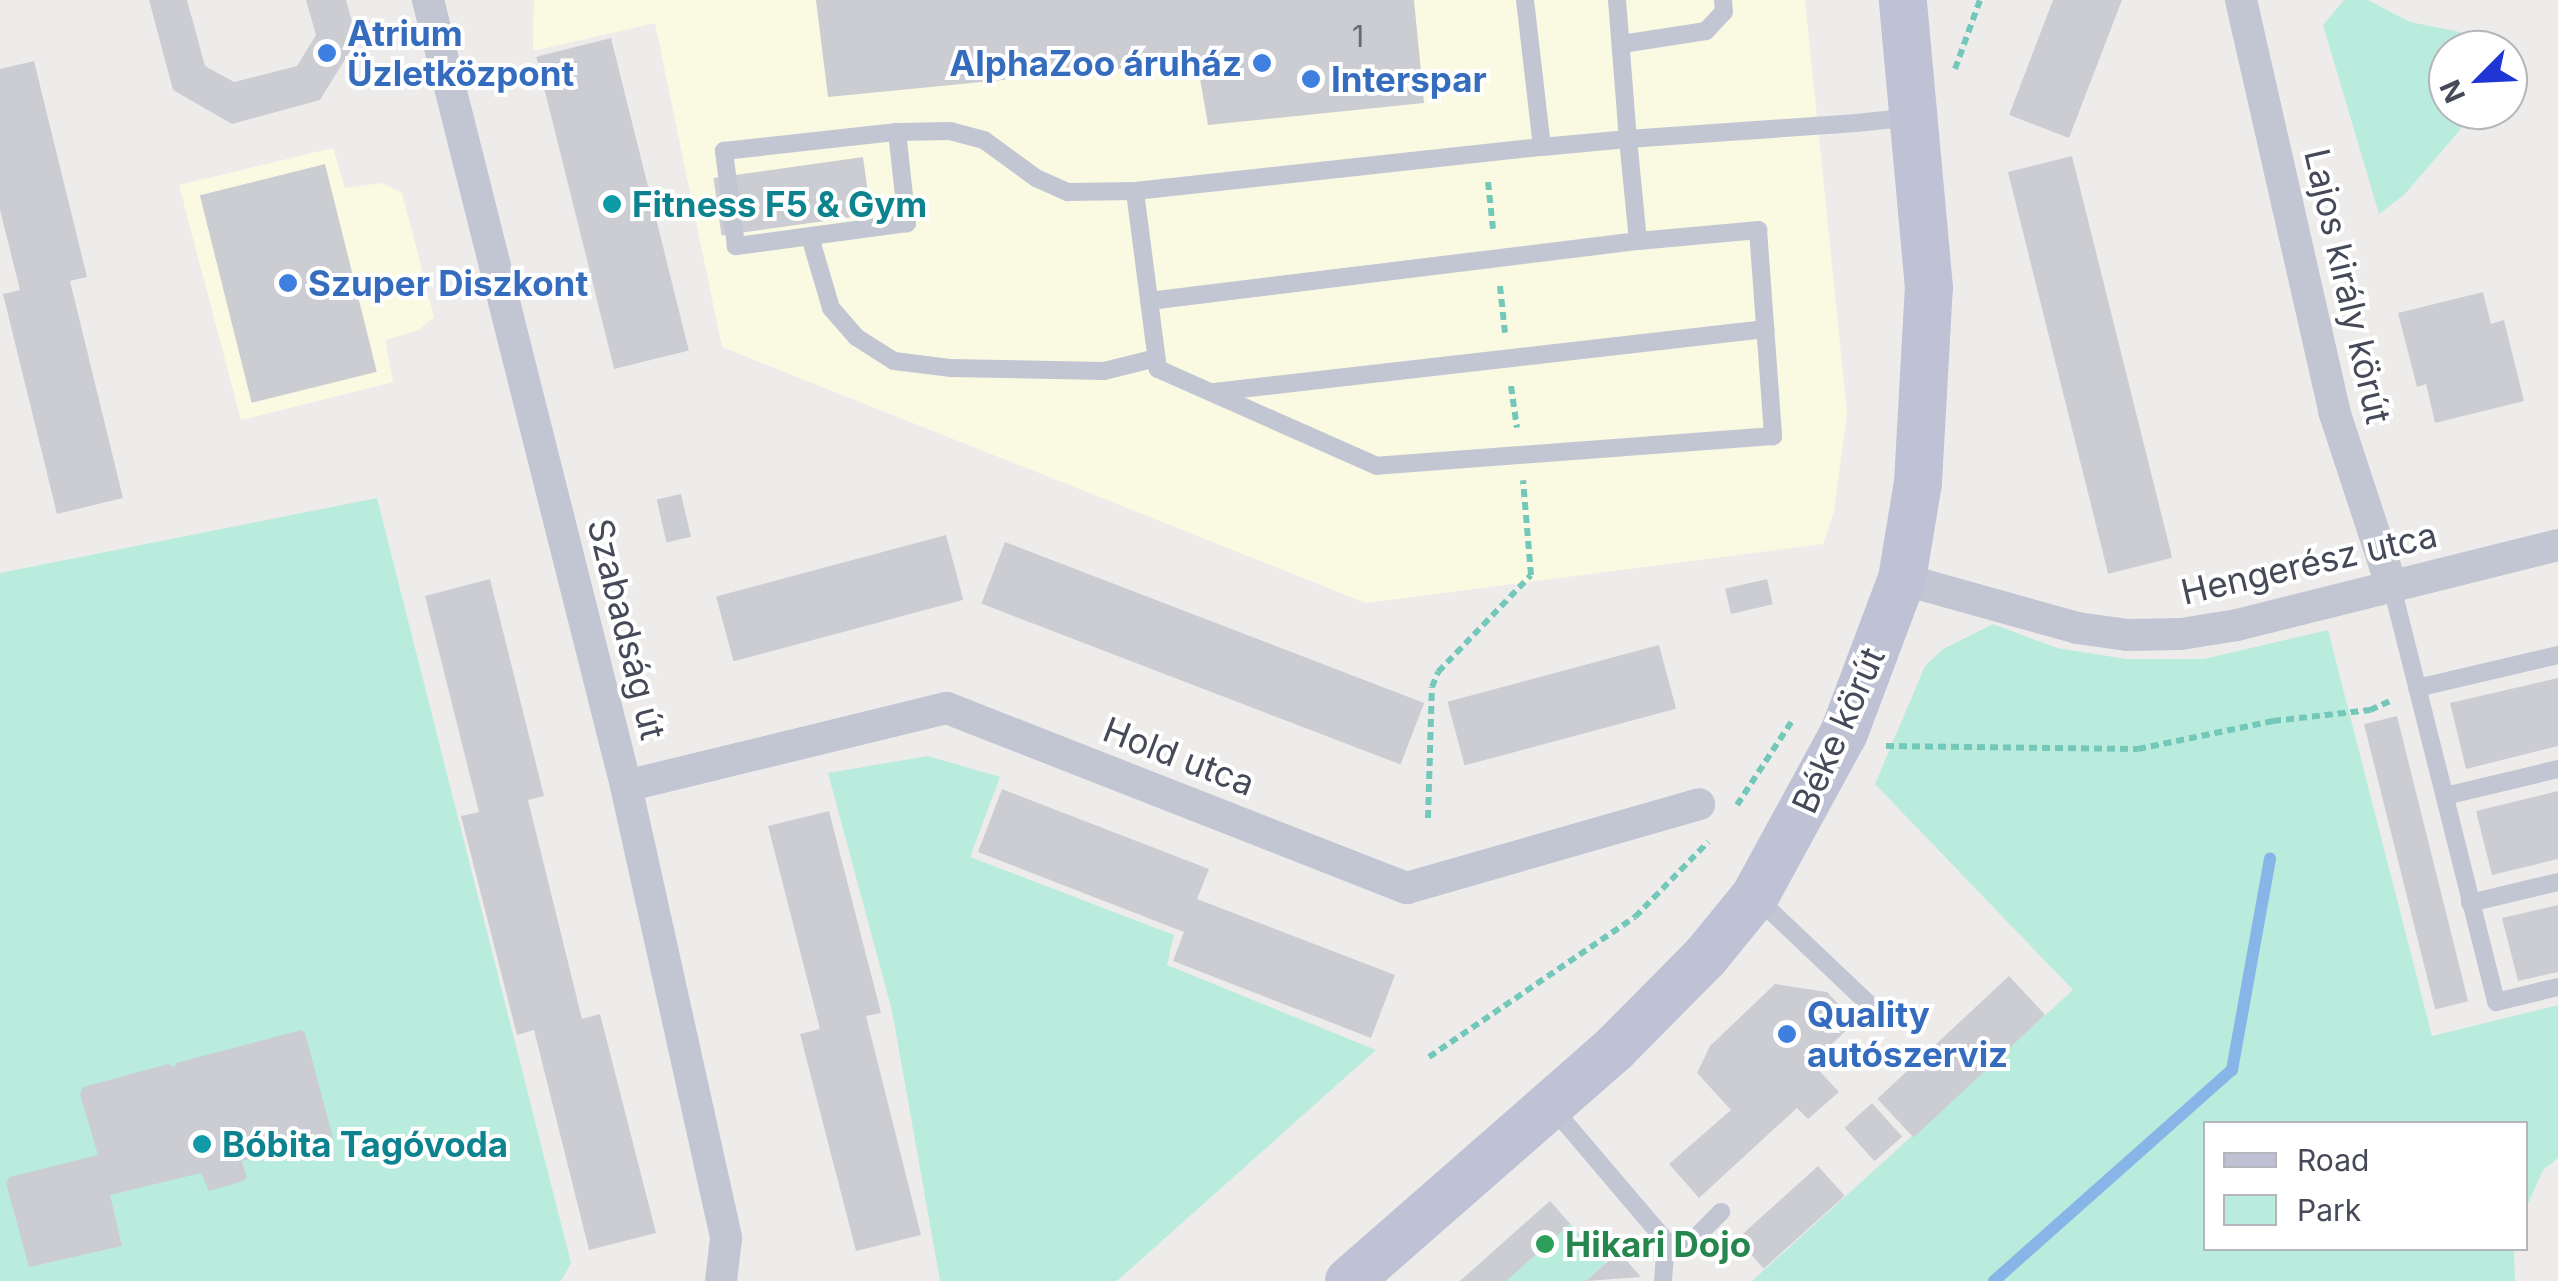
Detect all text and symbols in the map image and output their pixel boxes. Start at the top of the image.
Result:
place label: Atrium Üzletközpont [347,12,574,94]
house number: 1 [1352,18,1364,54]
north arrow [2428,30,2528,130]
marker: Atrium Üzletközpont [316,42,338,64]
place label: AlphaZoo áruház [949,42,1242,84]
marker: AlphaZoo áruház [1251,52,1273,74]
place label: Interspar [1331,58,1487,100]
marker: Interspar [1300,68,1322,90]
text: N [2433,75,2472,108]
street label: Lajos király körút [2296,145,2400,427]
place label: Fitness F5 & Gym [632,183,927,225]
marker: Fitness F5 & Gym [601,193,623,215]
place label: Szuper Diszkont [308,262,588,304]
marker: Szuper Diszkont [277,272,299,294]
street label: Hengerész utca [2177,513,2441,613]
street label: Szabadság út [579,514,675,744]
street label: Béke körút [1783,641,1893,819]
street label: Hold utca [1097,708,1261,804]
place label: Quality autószerviz [1807,993,2008,1075]
marker: Quality autószerviz [1776,1023,1798,1045]
legend [2203,1121,2528,1251]
place label: Bóbita Tagóvoda [222,1123,508,1165]
marker: Bóbita Tagóvoda [191,1133,213,1155]
text: Road [2297,1142,2369,1178]
text: Park [2297,1192,2361,1228]
place label: Hikari Dojo [1565,1223,1751,1265]
marker: Hikari Dojo [1534,1233,1556,1255]

